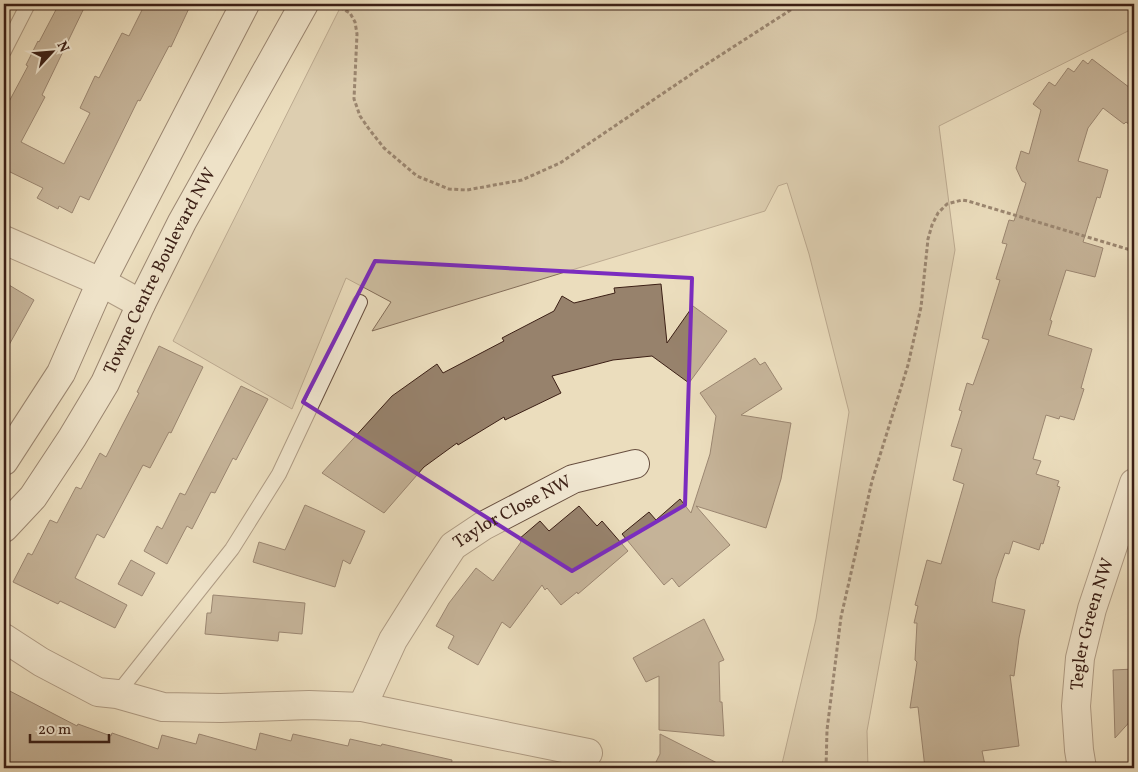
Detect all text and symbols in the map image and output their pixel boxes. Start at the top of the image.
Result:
north arrow [28,28,78,78]
text: N [52,38,73,56]
street label: Towne Centre Boulevard NW [98,163,222,379]
street label: Taylor Close NW [448,469,576,555]
street label: Tegler Green NW [1065,555,1121,691]
scale bar [30,712,109,744]
text: 20 m [38,720,71,741]

